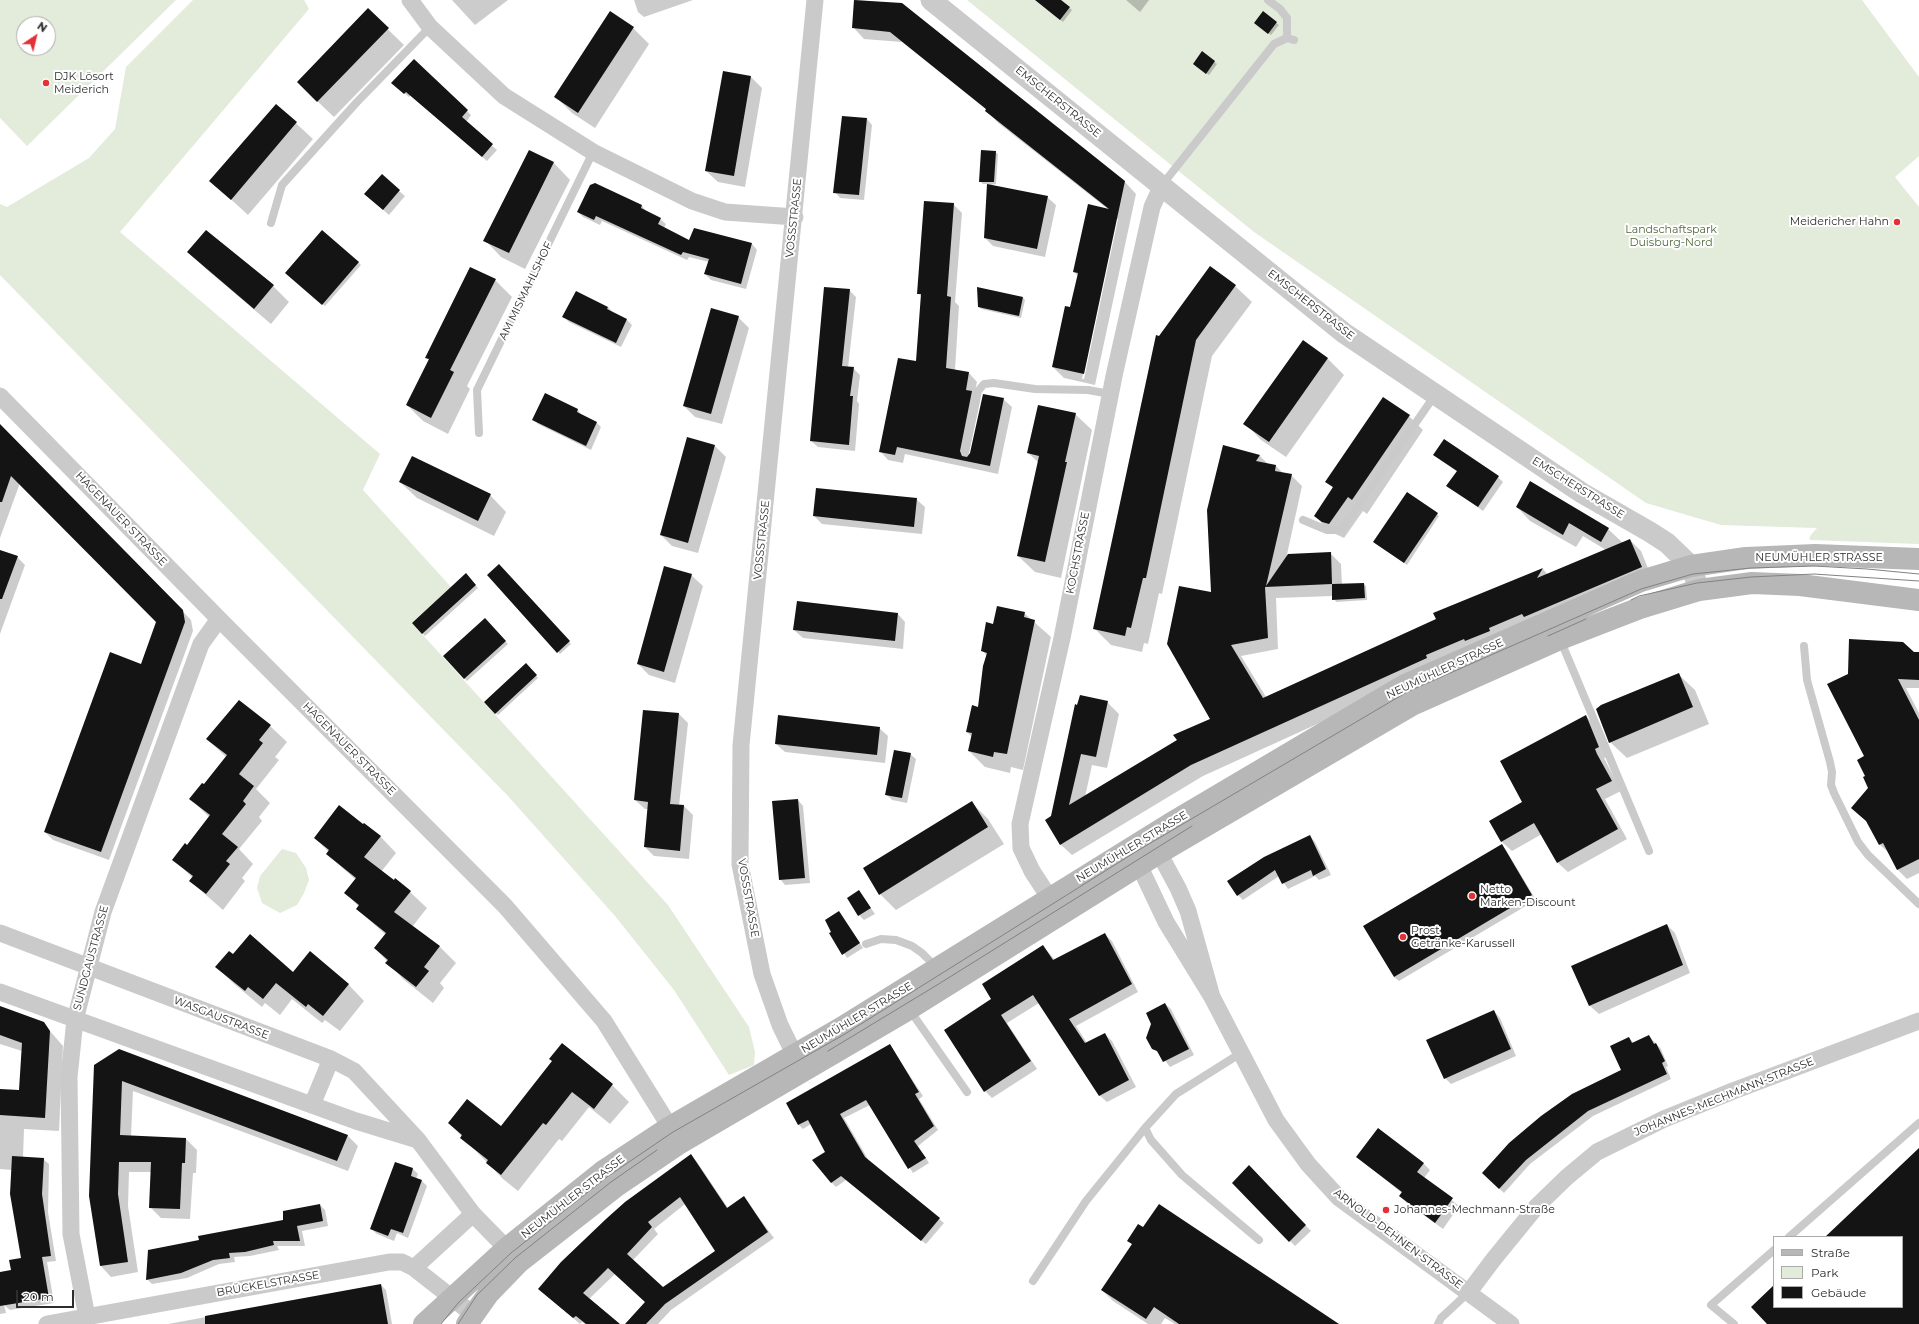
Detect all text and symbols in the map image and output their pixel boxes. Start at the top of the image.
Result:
north arrow [16,16,56,56]
text: N [35,19,50,35]
street label: EMSCHERSTRASSE [1013,63,1103,141]
place label: DJK Lösort Meiderich [54,70,114,96]
marker: DJK Lösort Meiderich [41,78,51,88]
street label: VOSSSTRASSE [783,178,805,258]
place label: Meidericher Hahn [1790,215,1889,229]
marker: Meidericher Hahn [1892,217,1902,227]
park label: Landschaftspark Duisburg-Nord [1625,223,1717,249]
street label: AM MISMAHLSHOF [497,240,555,342]
street label: EMSCHERSTRASSE [1265,267,1357,343]
street label: EMSCHERSTRASSE [1529,454,1627,522]
street label: HAGENAUER STRASSE [73,469,169,569]
street label: VOSSSTRASSE [751,500,773,580]
street label: KOCHSTRASSE [1064,511,1092,595]
street label: NEUMÜHLER STRASSE [1755,551,1883,565]
street label: NEUMÜHLER STRASSE [1384,636,1506,702]
street label: HAGENAUER STRASSE [300,700,398,798]
street label: NEUMÜHLER STRASSE [1074,808,1190,886]
street label: VOSSSTRASSE [735,858,761,938]
place label: Netto Marken-Discount [1480,883,1576,909]
marker: Netto Marken-Discount [1467,891,1477,901]
street label: SUNDGAUSTRASSE [71,904,111,1012]
place label: Prost Getränke-Karussell [1411,924,1515,950]
marker: Prost Getränke-Karussell [1398,932,1408,942]
street label: NEUMÜHLER STRASSE [799,979,915,1057]
street label: WASGAUSTRASSE [171,994,271,1042]
street label: JOHANNES-MECHMANN-STRASSE [1632,1055,1816,1139]
street label: NEUMÜHLER STRASSE [519,1153,627,1241]
street label: ARNOLD-DEHNEN-STRASSE [1331,1186,1465,1292]
place label: Johannes-Mechmann-Straße [1394,1203,1555,1217]
marker: Johannes-Mechmann-Straße [1381,1205,1391,1215]
legend [1773,1236,1903,1308]
text: Straße [1811,1245,1850,1260]
text: Park [1811,1265,1838,1280]
street label: BRÜCKELSTRASSE [216,1268,320,1300]
scale bar [18,1282,76,1308]
text: Gebäude [1811,1285,1866,1300]
text: 20 m [23,1289,54,1304]

